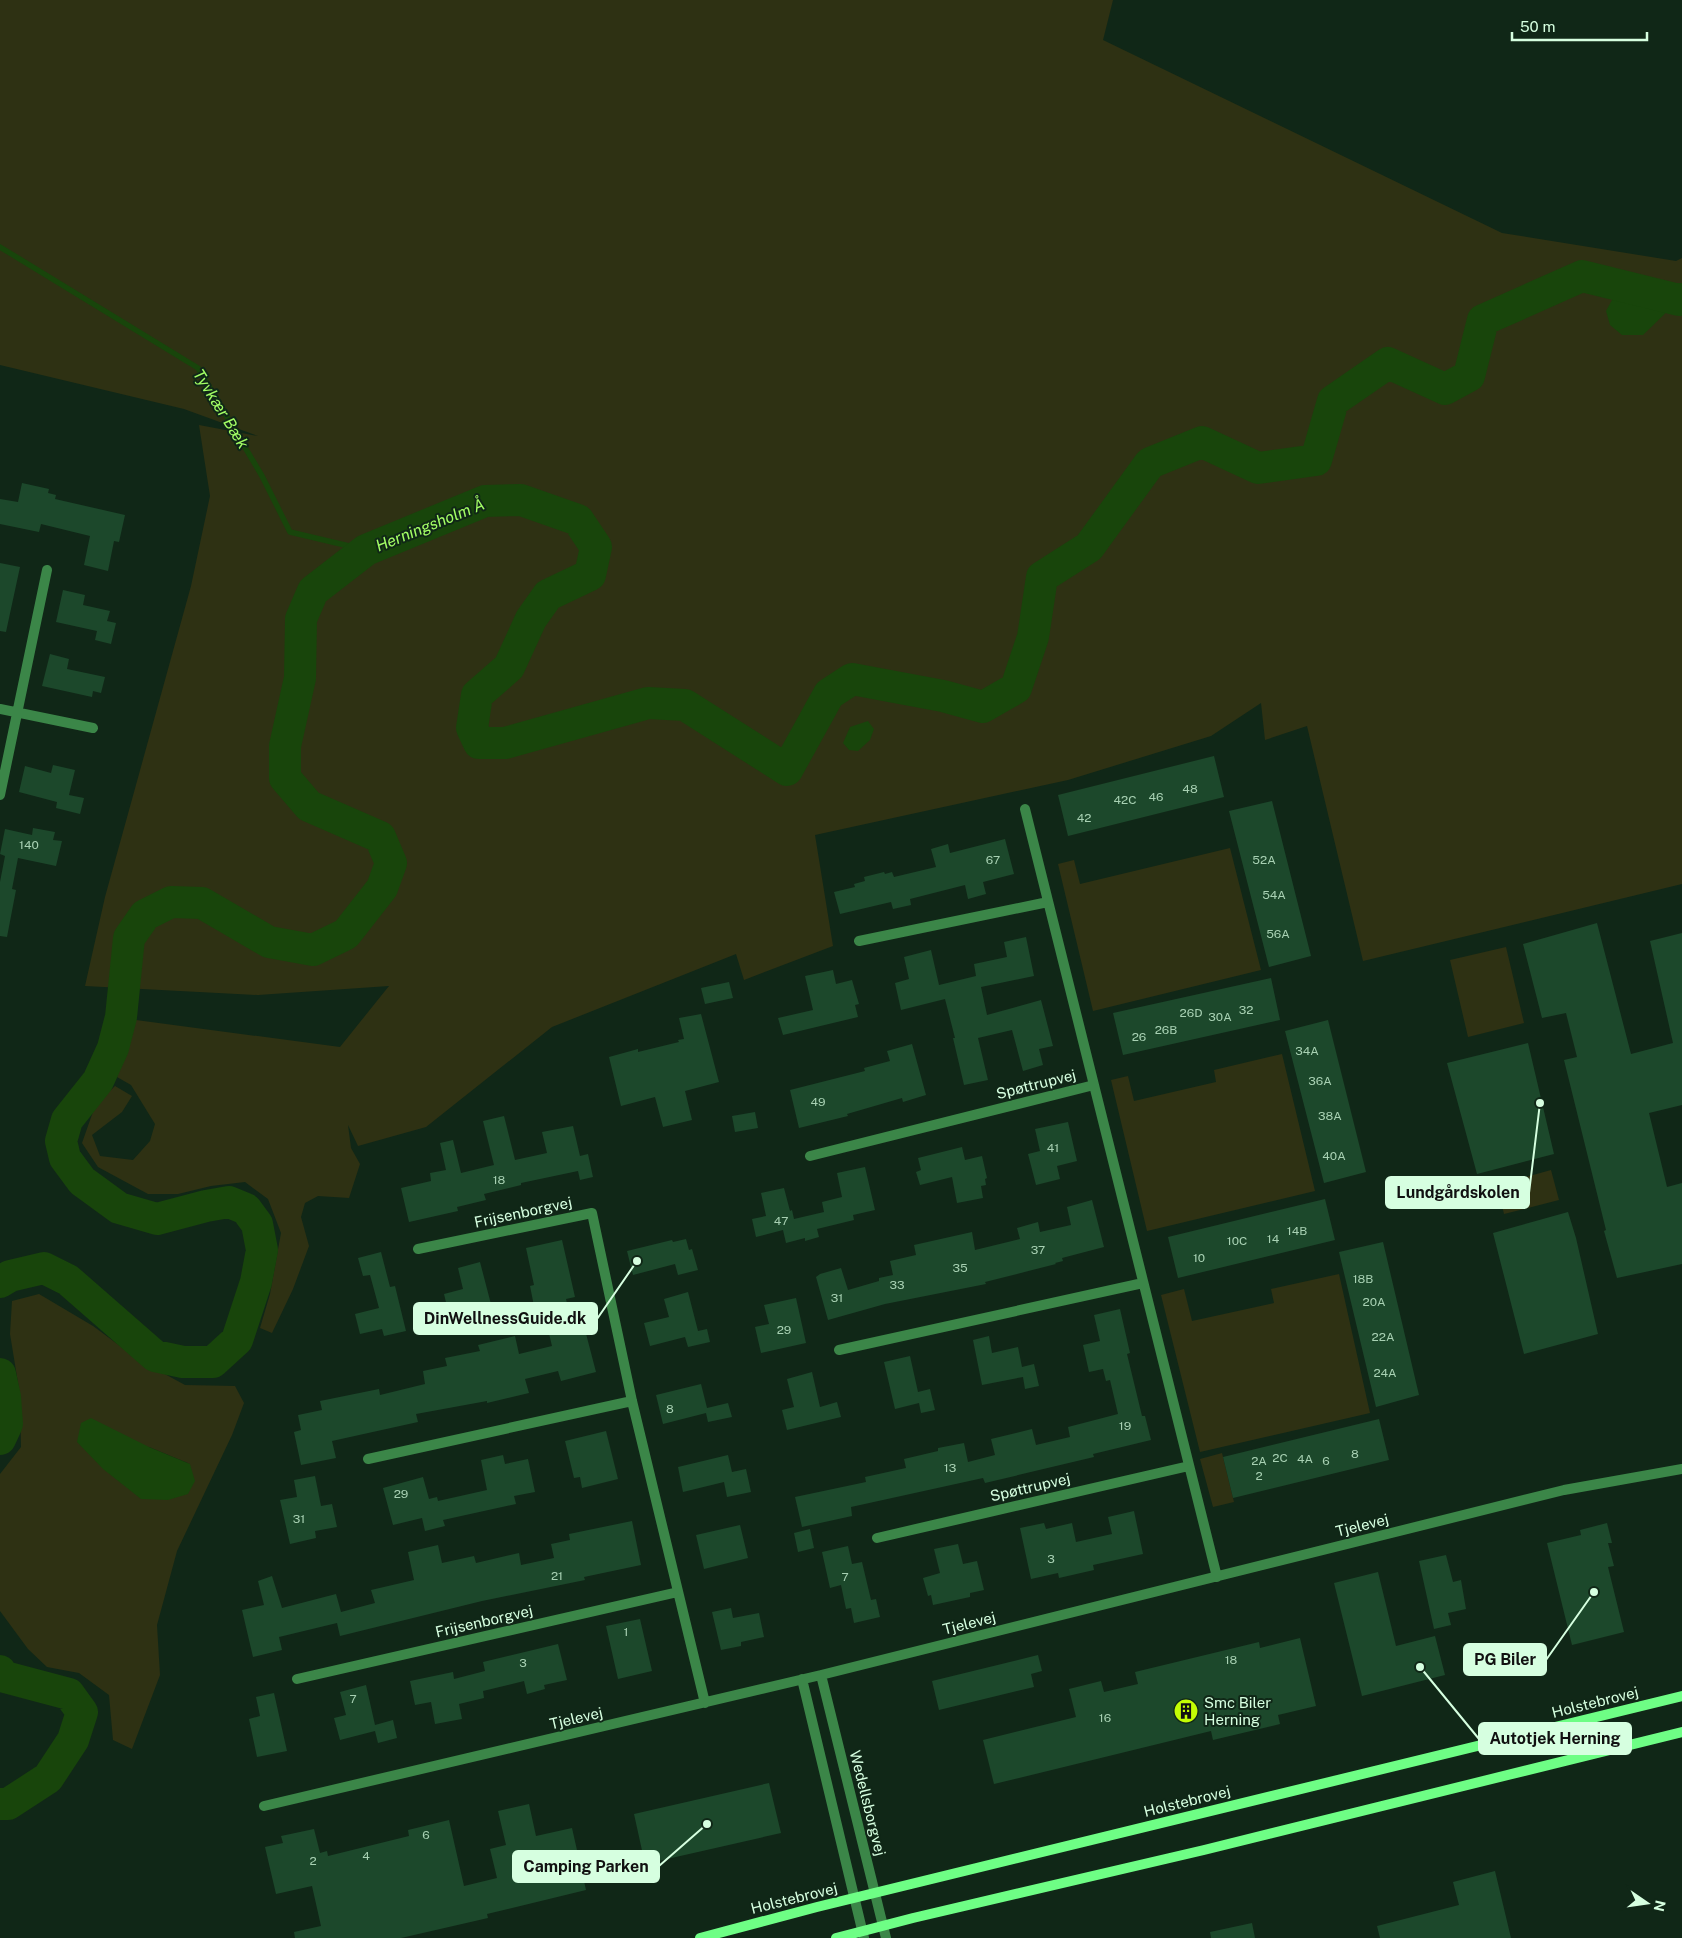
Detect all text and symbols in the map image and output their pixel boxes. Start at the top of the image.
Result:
scale bar [1512,10,1647,42]
text: 50 m [1520,18,1555,35]
water label: Tyvkær Bæk [189,366,253,452]
water label: Herningsholm Å [372,493,487,555]
house number: 48 [1182,782,1198,796]
house number: 46 [1148,790,1164,804]
house number: 42C [1114,793,1136,807]
house number: 42 [1077,811,1091,825]
house number: 140 [19,838,39,852]
house number: 67 [986,853,1000,867]
house number: 52A [1252,853,1276,867]
house number: 54A [1262,888,1286,902]
house number: 56A [1266,927,1290,941]
house number: 32 [1239,1003,1253,1017]
house number: 26D [1180,1006,1202,1020]
house number: 30A [1208,1010,1232,1024]
house number: 26B [1155,1023,1177,1037]
house number: 26 [1132,1030,1146,1044]
house number: 34A [1295,1044,1319,1058]
street label: Spøttrupvej [994,1066,1078,1102]
house number: 36A [1308,1074,1332,1088]
house number: 49 [810,1095,826,1109]
house number: 38A [1318,1109,1342,1123]
house number: 41 [1047,1141,1059,1155]
house number: 40A [1322,1149,1346,1163]
house number: 18 [493,1173,506,1187]
callout: Lundgårdskolen [1386,1177,1529,1208]
text: Lundgårdskolen [1396,1183,1520,1202]
street label: Frijsenborgvej [473,1193,573,1231]
house number: 47 [774,1214,788,1228]
house number: 14B [1287,1224,1307,1238]
house number: 14 [1267,1232,1280,1246]
house number: 10C [1227,1234,1247,1248]
house number: 37 [1031,1243,1045,1257]
house number: 10 [1193,1251,1205,1265]
house number: 35 [952,1261,968,1275]
house number: 18B [1353,1272,1373,1286]
house number: 33 [889,1278,905,1292]
house number: 31 [831,1291,843,1305]
house number: 20A [1362,1295,1386,1309]
callout: DinWellnessGuide.dk [414,1303,597,1334]
text: DinWellnessGuide.dk [424,1309,586,1328]
house number: 29 [777,1323,791,1337]
house number: 22A [1372,1330,1395,1344]
house number: 24A [1373,1366,1397,1380]
house number: 8 [666,1402,674,1416]
house number: 19 [1119,1419,1131,1433]
house number: 8 [1351,1447,1359,1461]
house number: 2C [1272,1451,1288,1465]
house number: 4A [1297,1452,1314,1466]
house number: 2A [1251,1454,1267,1468]
house number: 6 [1322,1454,1330,1468]
house number: 13 [944,1461,956,1475]
house number: 2 [1255,1469,1263,1483]
street label: Spøttrupvej [988,1470,1072,1504]
house number: 29 [394,1487,408,1501]
street label: Tjelevej [1334,1510,1390,1540]
house number: 31 [293,1512,305,1526]
house number: 3 [1047,1552,1055,1566]
house number: 21 [551,1569,563,1583]
house number: 7 [841,1570,849,1584]
street label: Frijsenborgvej [434,1602,534,1640]
street label: Tjelevej [941,1608,997,1638]
house number: 1 [624,1625,628,1639]
callout: PG Biler [1464,1644,1546,1675]
text: PG Biler [1474,1650,1536,1669]
house number: 18 [1225,1653,1238,1667]
house number: 3 [519,1656,527,1670]
street label: Holstebrovej [1550,1683,1640,1721]
house number: 7 [349,1692,357,1706]
place label: Smc Biler Herning [1204,1694,1271,1728]
building icon: Smc Biler Herning [1173,1698,1199,1724]
street label: Tjelevej [548,1704,604,1732]
house number: 16 [1099,1711,1111,1725]
callout: Autotjek Herning [1479,1723,1631,1754]
text: Autotjek Herning [1489,1729,1621,1748]
street label: Wedellsborgvej [847,1749,889,1857]
street label: Holstebrovej [1142,1782,1232,1820]
house number: 6 [422,1828,430,1842]
house number: 4 [362,1849,370,1863]
callout: Camping Parken [513,1851,659,1882]
house number: 2 [309,1854,317,1868]
text: Camping Parken [523,1857,649,1876]
north arrow [1622,1878,1672,1928]
street label: Holstebrovej [749,1879,839,1917]
text: N [1651,1899,1669,1913]

